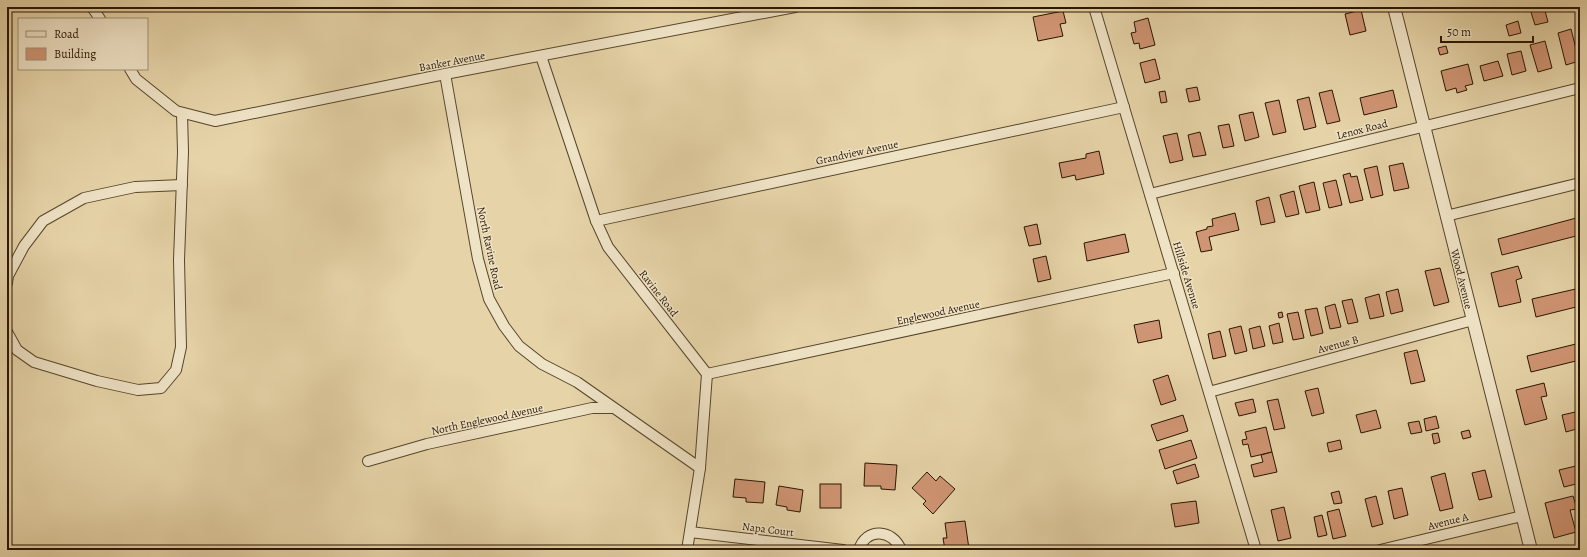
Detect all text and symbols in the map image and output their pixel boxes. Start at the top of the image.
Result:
legend [18,18,148,70]
scale bar [1441,18,1533,44]
text: 50 m [1447,24,1471,40]
text: Road [54,26,80,42]
text: Building [54,46,96,62]
street label: Banker Avenue [418,48,487,75]
street label: Lenox Road [1335,116,1389,143]
street label: Grandview Avenue [815,136,900,169]
street label: North Ravine Road [473,205,506,291]
street label: Hillside Avenue [1169,240,1204,311]
street label: Wood Avenue [1447,247,1476,311]
street label: Ravine Road [636,267,682,320]
street label: Englewood Avenue [895,296,981,329]
street label: Avenue B [1315,332,1360,357]
street label: North Englewood Avenue [430,400,544,439]
street label: Avenue A [1425,509,1471,534]
street label: Napa Court [741,519,795,540]

